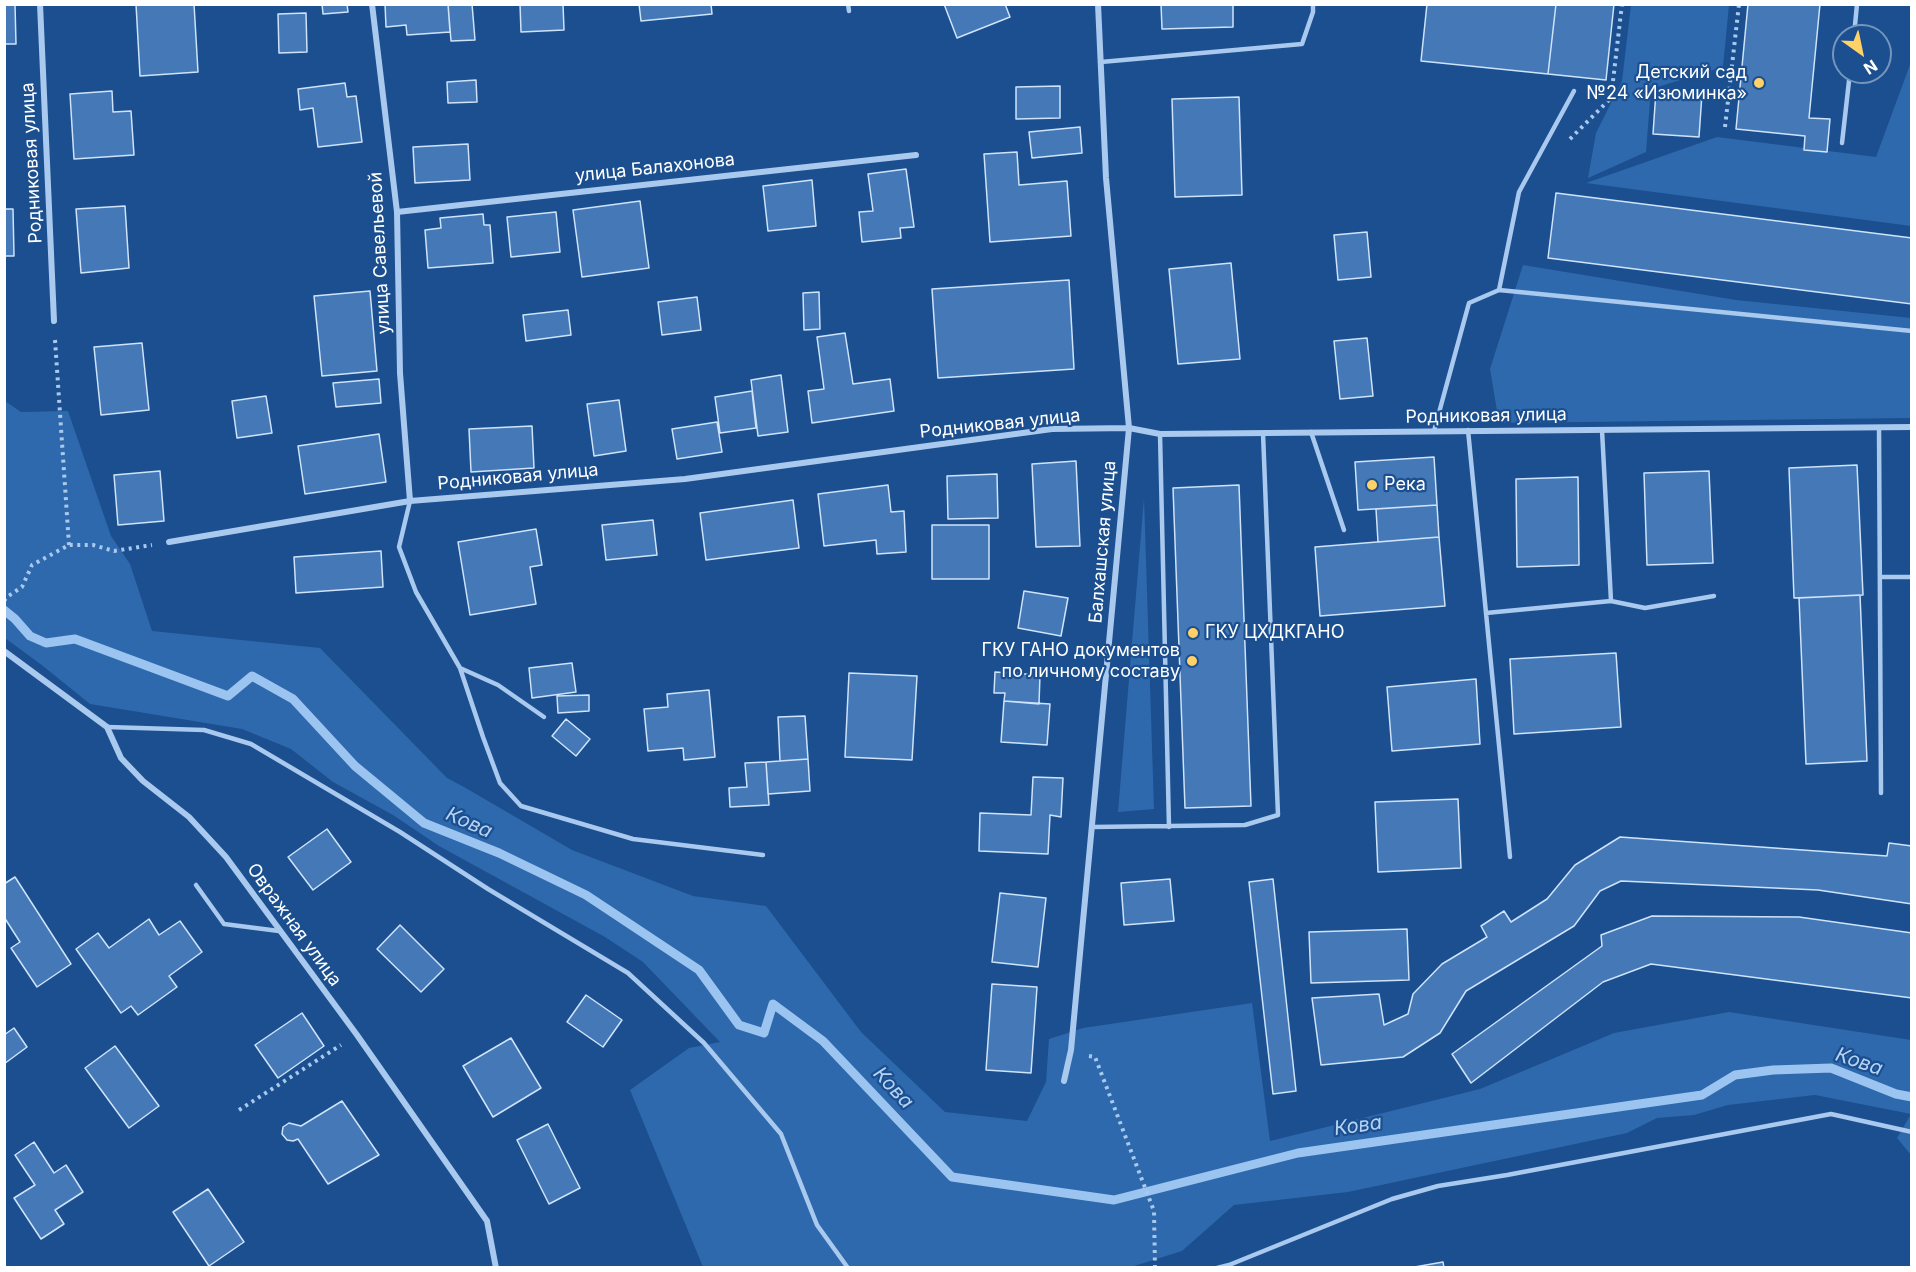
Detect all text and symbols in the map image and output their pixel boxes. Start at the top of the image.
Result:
north arrow [1832,24,1892,84]
text: N [1860,56,1881,79]
place label: Детский сад №24 «Изюминка» [1586,62,1747,104]
marker: Детский сад №24 «Изюминка» [1752,76,1766,90]
street label: Родниковая улица [17,82,47,244]
street label: улица Балахонова [574,149,736,187]
street label: улица Савельевой [365,171,395,335]
street label: Родниковая улица [1405,404,1567,428]
street label: Родниковая улица [919,405,1081,443]
street label: Родниковая улица [437,459,599,495]
street label: Балхашская улица [1085,460,1121,624]
place label: Река [1384,474,1426,496]
marker: Река [1365,478,1379,492]
place label: ГКУ ЦХДКГАНО [1205,622,1344,644]
marker: ГКУ ЦХДКГАНО [1186,626,1200,640]
place label: ГКУ ГАНО документов по личному составу [982,640,1180,682]
marker: ГКУ ГАНО документов по личному составу [1185,654,1199,668]
water label: Кова [442,802,496,844]
street label: Овражная улица [242,859,346,991]
water label: Кова [1832,1043,1886,1081]
water label: Кова [868,1062,918,1114]
water label: Кова [1332,1111,1384,1141]

